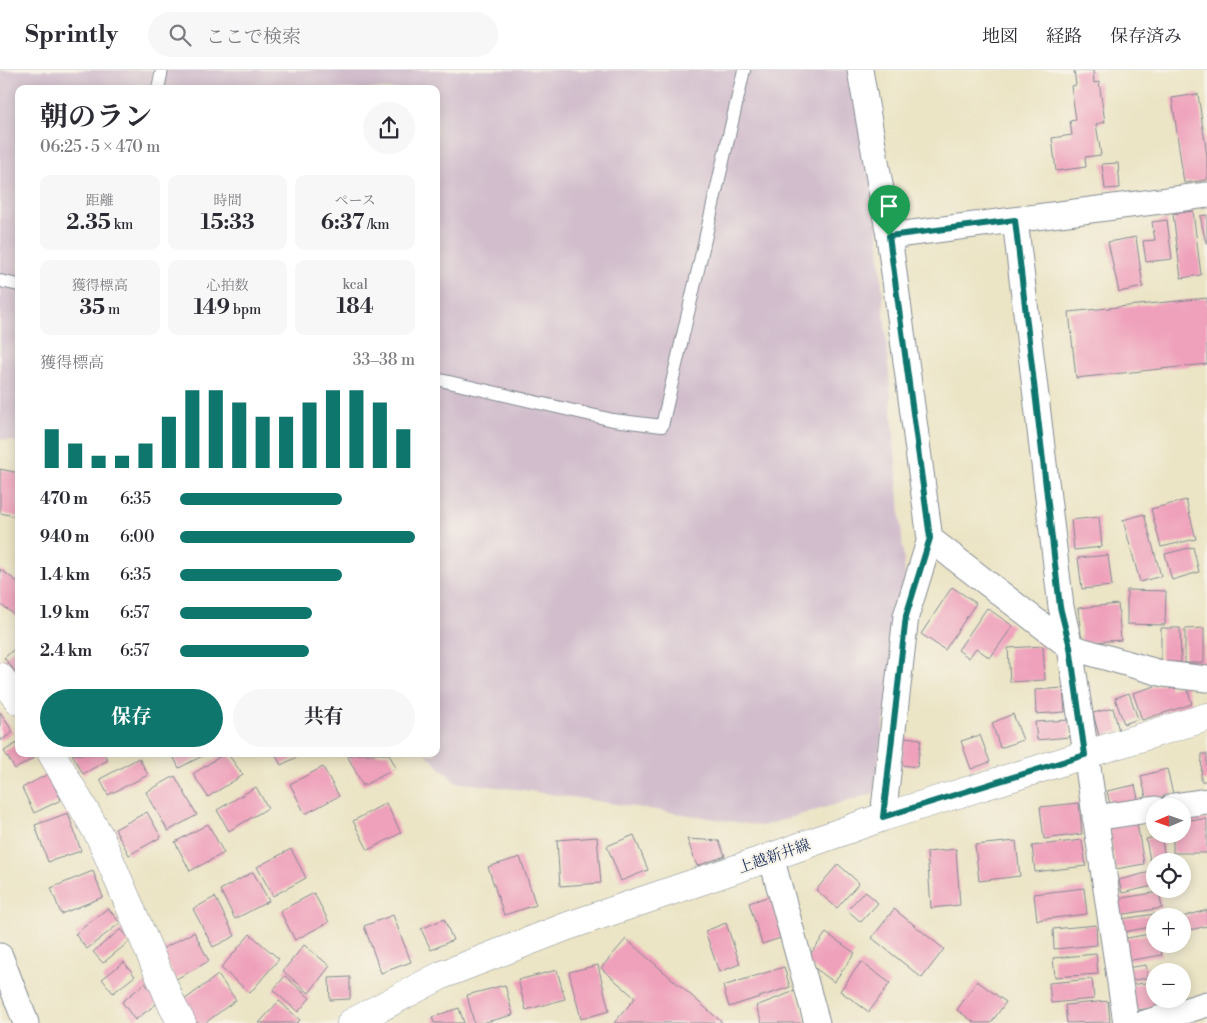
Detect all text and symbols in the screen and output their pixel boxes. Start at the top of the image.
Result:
search box [148,12,498,57]
text: Sprintly [25,20,118,50]
icon: search [166,21,194,49]
text: ここで検索 [206,25,301,49]
text: 地図 [982,25,1018,48]
text: 経路 [1046,25,1082,48]
text: 保存済み [1110,25,1182,48]
text: 朝のラン [40,100,152,135]
button: share [363,102,415,154]
text: 06:25 · 5 × 470 m [40,137,160,157]
pin [868,185,910,236]
text: 距離 [86,192,114,210]
text: 時間 [213,192,241,210]
text: ペース [335,192,376,210]
icon: arrive [875,192,903,220]
text: 2.35 [66,210,111,236]
text: 15:33 [200,210,255,236]
text: 6:37 [321,210,364,236]
text: km [111,216,133,234]
text: /km [364,216,389,234]
text: kcal [342,276,368,294]
text: 獲得標高 [72,277,128,295]
text: 心拍数 [206,277,248,295]
text: 184 [336,294,374,320]
text: 35 [79,295,105,321]
text: 149 [194,295,230,321]
text: m [105,301,120,319]
text: bpm [230,301,261,319]
text: 33–38 m [353,350,415,370]
text: 獲得標高 [40,353,104,373]
text: 470 m [40,489,88,509]
text: 6:35 [120,489,151,509]
text: 940 m [40,527,89,547]
text: 6:00 [120,527,155,547]
text: 1.4 km [40,565,90,585]
text: 6:35 [120,565,151,585]
text: 1.9 km [40,603,89,623]
text: 6:57 [120,603,150,623]
text: 2.4 km [40,641,92,661]
text: 6:57 [120,641,150,661]
button: 保存 [40,689,223,747]
button: 共有 [233,689,415,747]
north arrow [1146,798,1191,842]
map controls [1146,798,1191,1008]
street label: 上越新井線 [736,835,813,878]
button: locate [1146,853,1191,898]
button: + [1146,908,1191,953]
button: − [1146,963,1191,1008]

